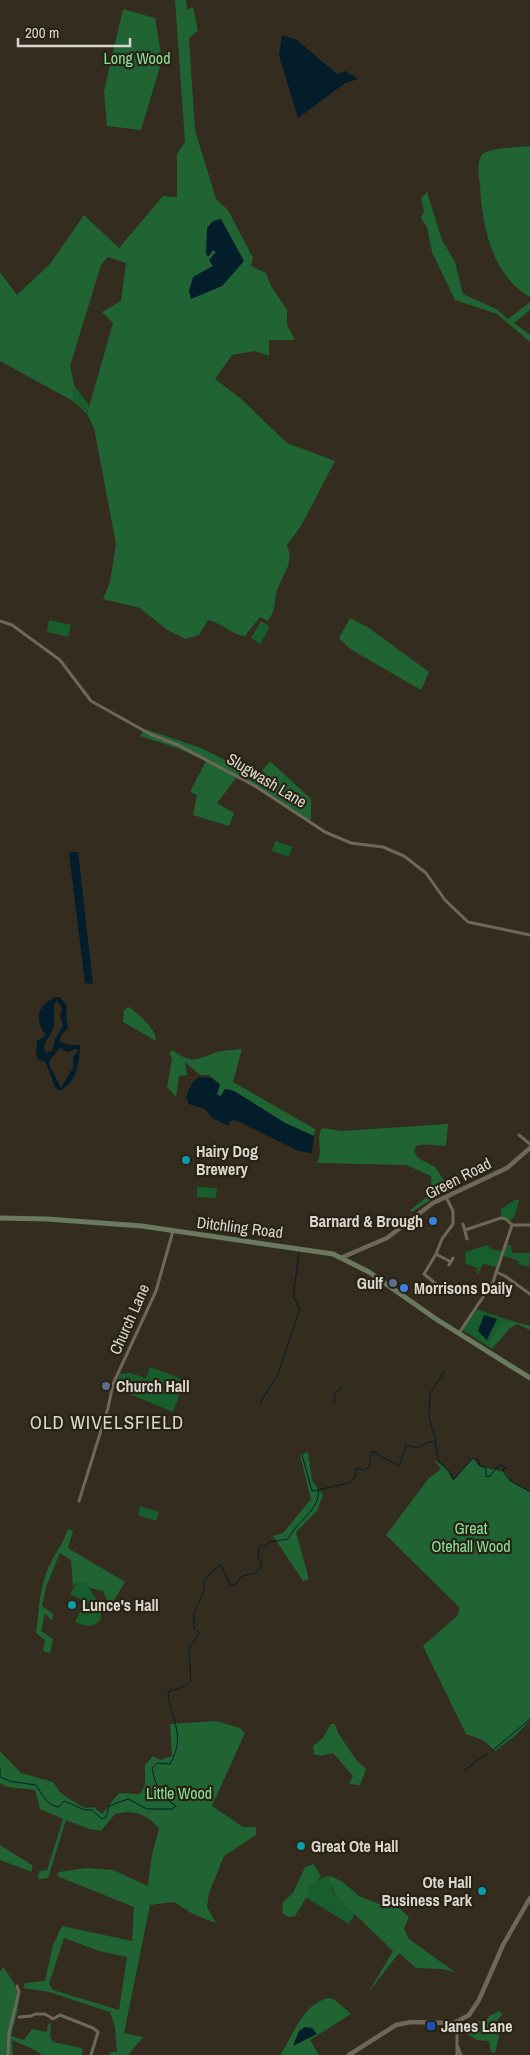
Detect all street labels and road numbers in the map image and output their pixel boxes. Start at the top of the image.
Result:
street label: Slugwash Lane [223,747,311,813]
street label: Green Road [421,1152,495,1204]
street label: Ditchling Road [196,1211,284,1243]
street label: Church Lane [104,1280,154,1358]

